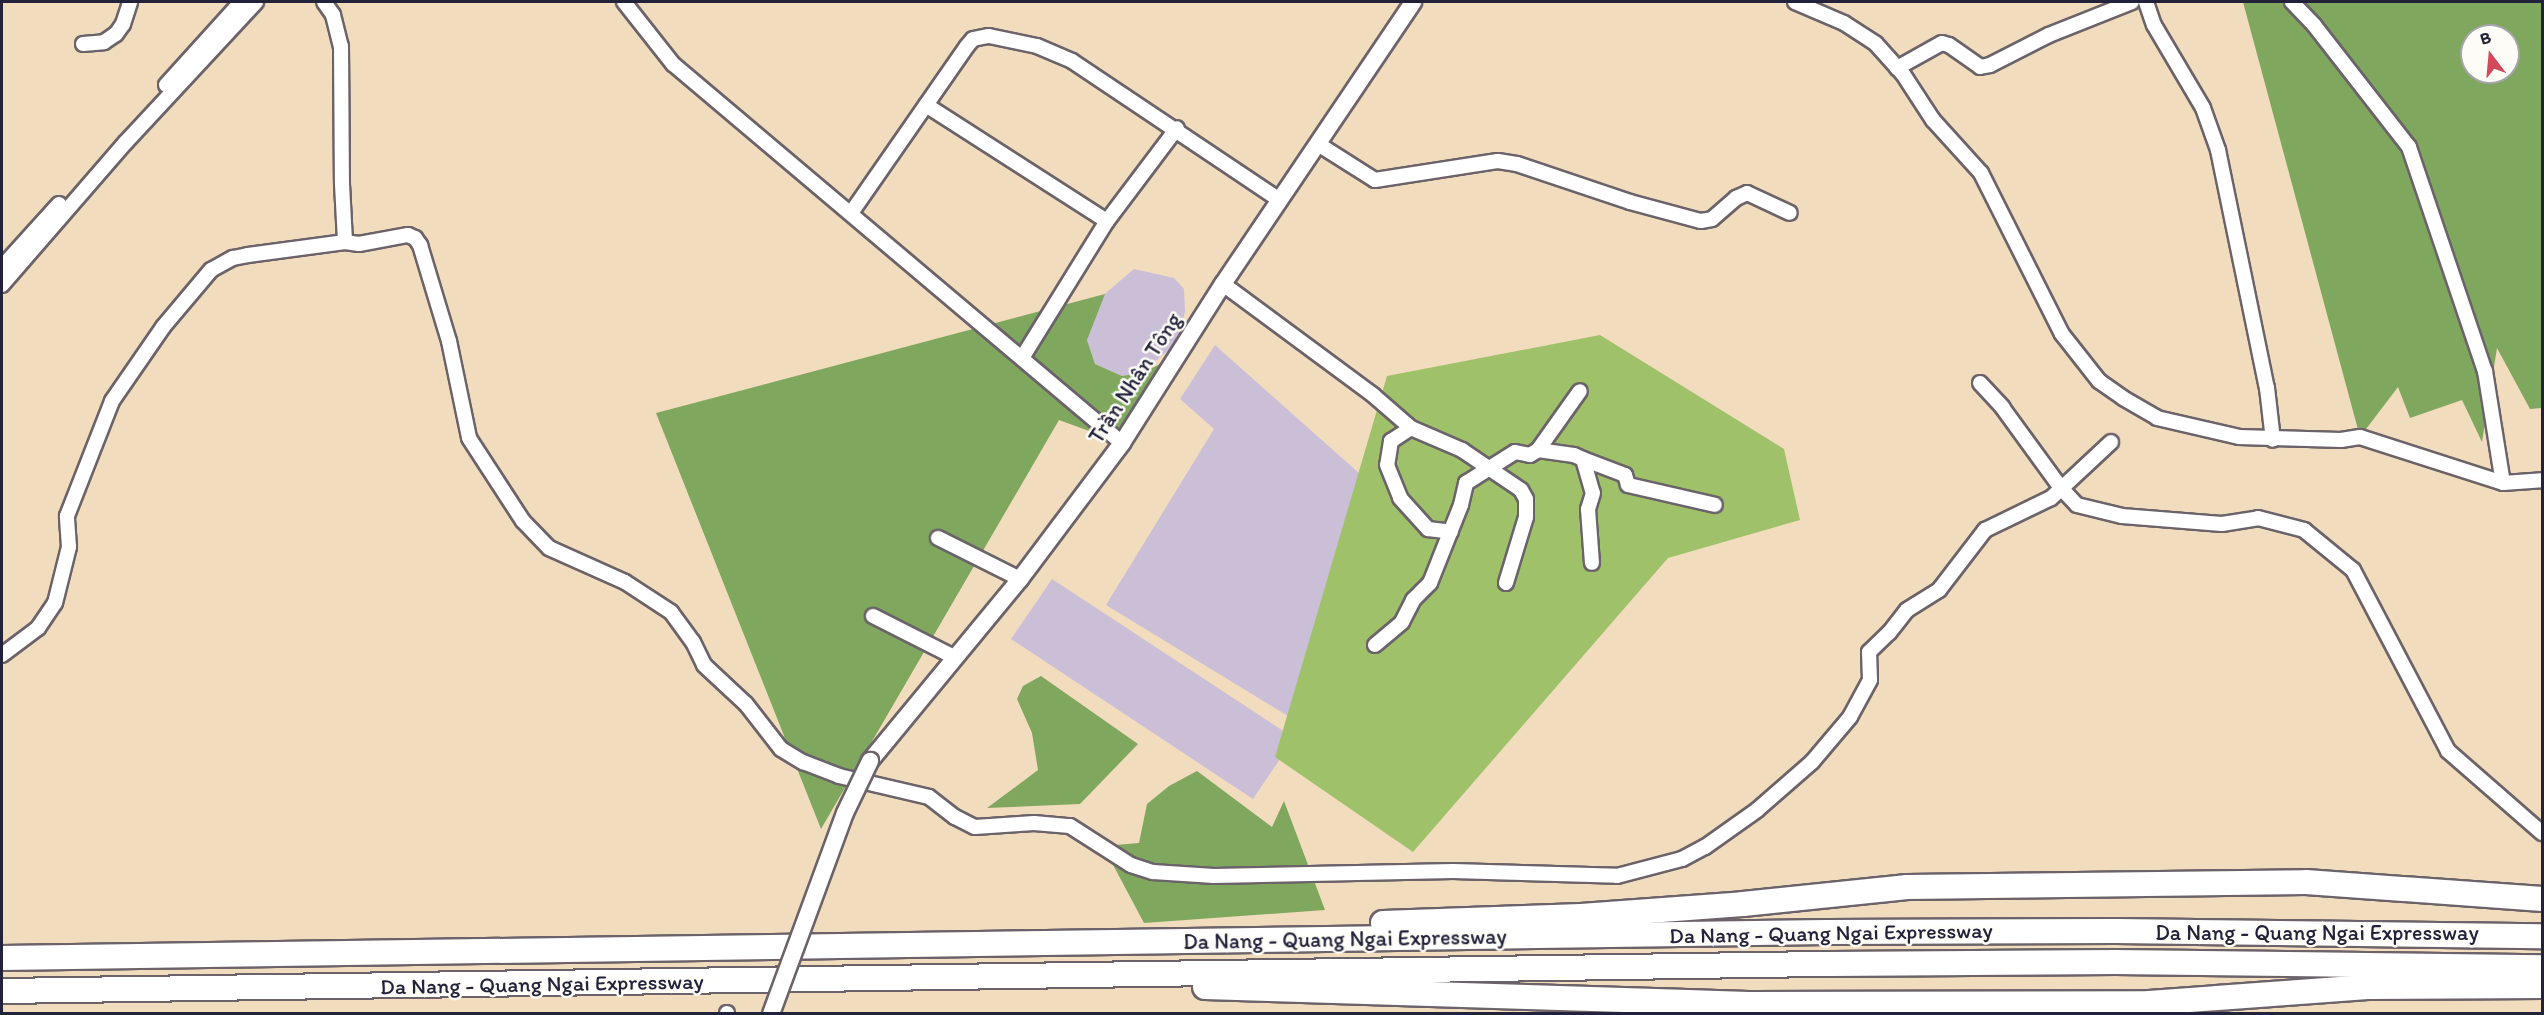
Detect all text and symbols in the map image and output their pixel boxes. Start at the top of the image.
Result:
north arrow [2460,24,2520,84]
text: B [2478,28,2493,49]
street label: Trần Nhân Tông [1084,309,1186,447]
street label: Da Nang - Quang Ngai Expressway [1669,917,1993,949]
street label: Da Nang - Quang Ngai Expressway [2155,920,2479,946]
street label: Da Nang - Quang Ngai Expressway [1183,923,1507,955]
street label: Da Nang - Quang Ngai Expressway [380,968,704,1000]

